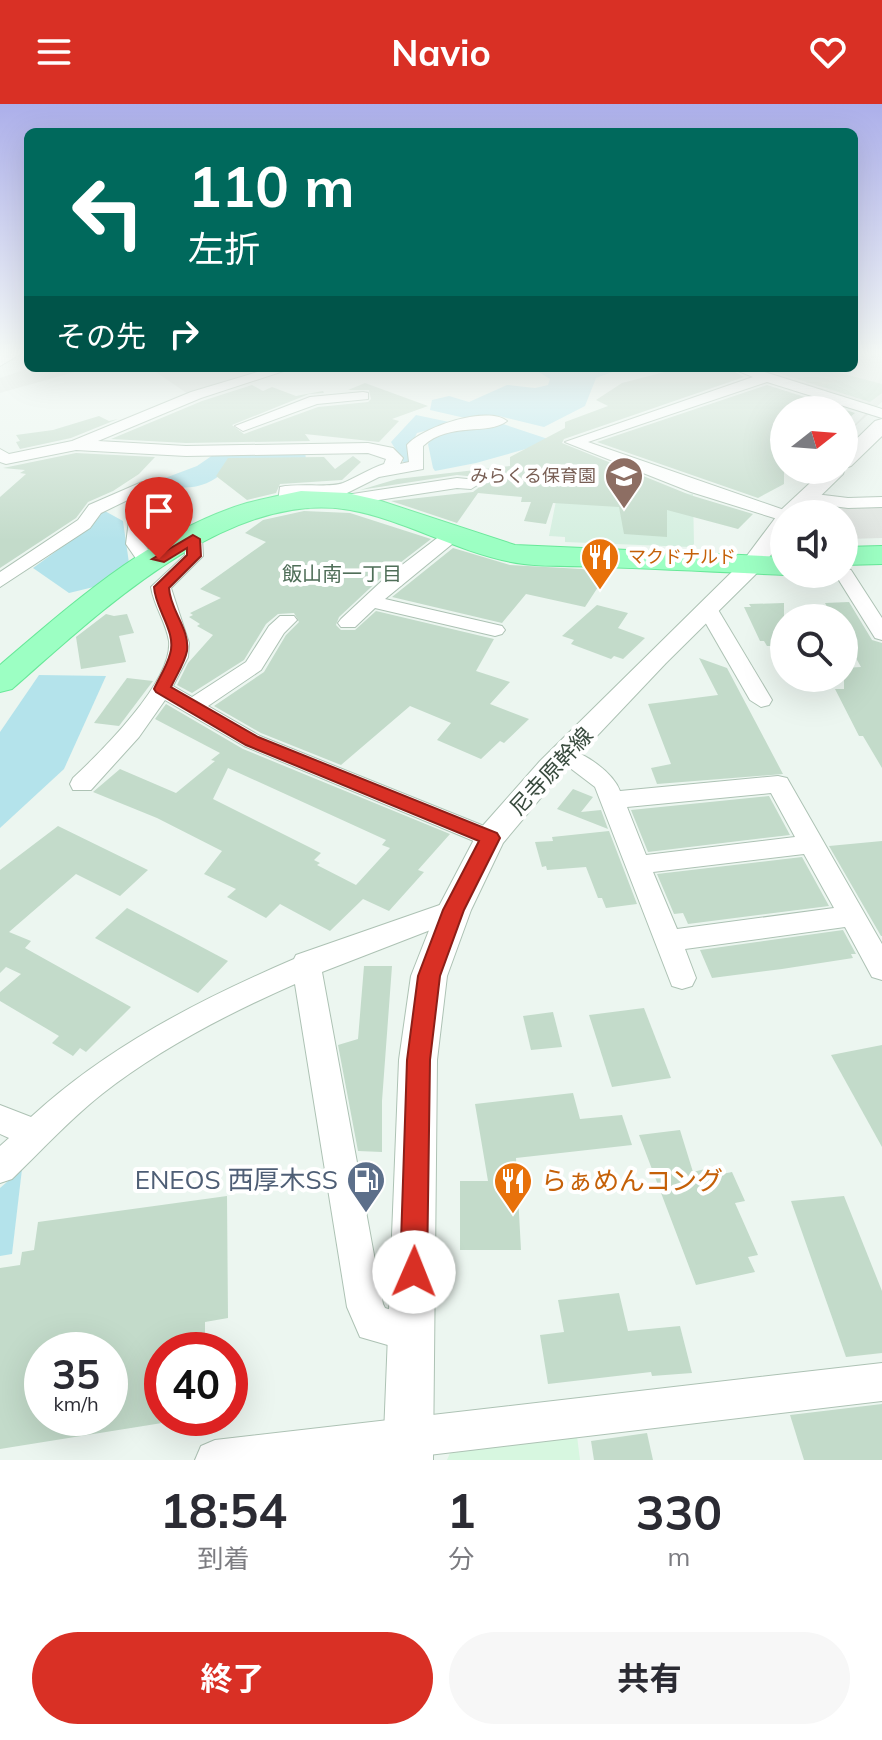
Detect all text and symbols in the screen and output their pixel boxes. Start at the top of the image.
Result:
icon: menu [32,30,76,74]
text: Navio [391,30,491,75]
icon: heart [806,30,850,74]
text: 110 m [188,151,355,221]
icon: left [56,160,160,264]
text: 左折 [188,226,260,271]
icon: right [162,312,206,356]
text: その先 [56,317,146,355]
north arrow [770,396,858,484]
map controls [770,396,858,692]
school or university icon: みらくる保育園 [603,455,645,510]
place label: みらくる保育園 [470,464,596,487]
pin [125,477,193,559]
icon: arrive [137,489,181,533]
button: sound [770,500,858,588]
restaurant icon: マクドナルド [579,536,621,591]
place label: マクドナルド [628,545,736,568]
district label: 飯山南一丁目 [282,561,402,586]
button: search [770,604,858,692]
street label: 尼寺原幹線 [503,721,599,821]
fuel station icon: ENEOS 西厚木SS [345,1159,387,1214]
restaurant icon: らぁめんコング [492,1160,534,1215]
place label: ENEOS 西厚木SS [135,1163,338,1196]
place label: らぁめんコング [541,1164,723,1197]
position arrow [372,1230,456,1314]
speed limit sign: 40 [144,1332,248,1436]
text: 35 [52,1349,100,1399]
text: km/h [53,1391,99,1416]
text: 18:54 [160,1480,287,1540]
text: 1 [447,1480,476,1540]
text: 330 [636,1482,722,1542]
text: m [667,1540,690,1573]
text: 到着 [197,1542,249,1575]
text: 分 [448,1542,474,1575]
button: 終了 [32,1632,433,1724]
button: 共有 [449,1632,850,1724]

